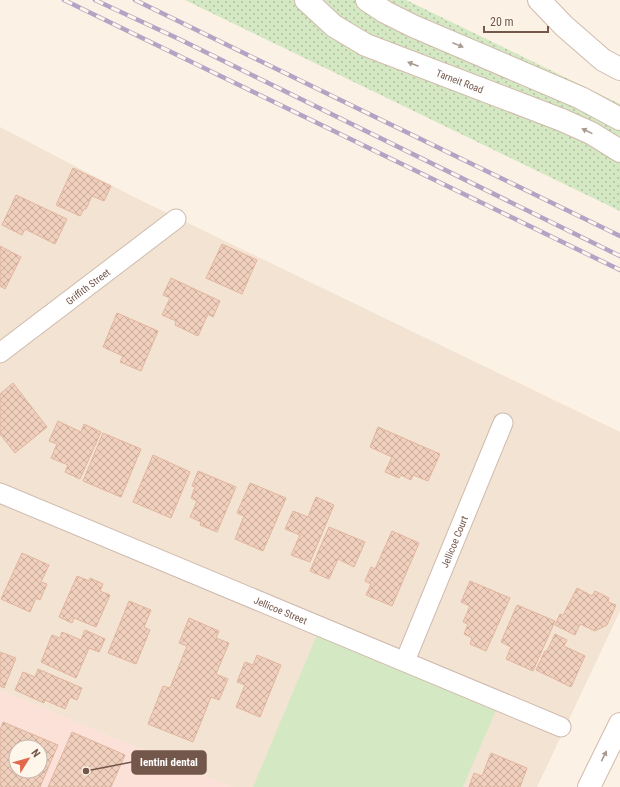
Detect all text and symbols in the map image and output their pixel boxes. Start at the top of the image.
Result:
scale bar [484,8,548,34]
text: 20 m [490,15,514,29]
one-way arrow [453,42,464,48]
one-way arrow [407,60,419,66]
street label: Tarneit Road [435,67,485,95]
one-way arrow [581,128,592,134]
street label: Griffith Street [64,267,112,307]
street label: Jellicoe Court [439,514,470,569]
street label: Jellicoe Street [252,595,309,626]
north arrow [8,739,48,779]
text: N [28,747,43,760]
one-way arrow [601,750,608,761]
callout: lentini dental [132,751,206,774]
text: lentini dental [140,756,198,769]

